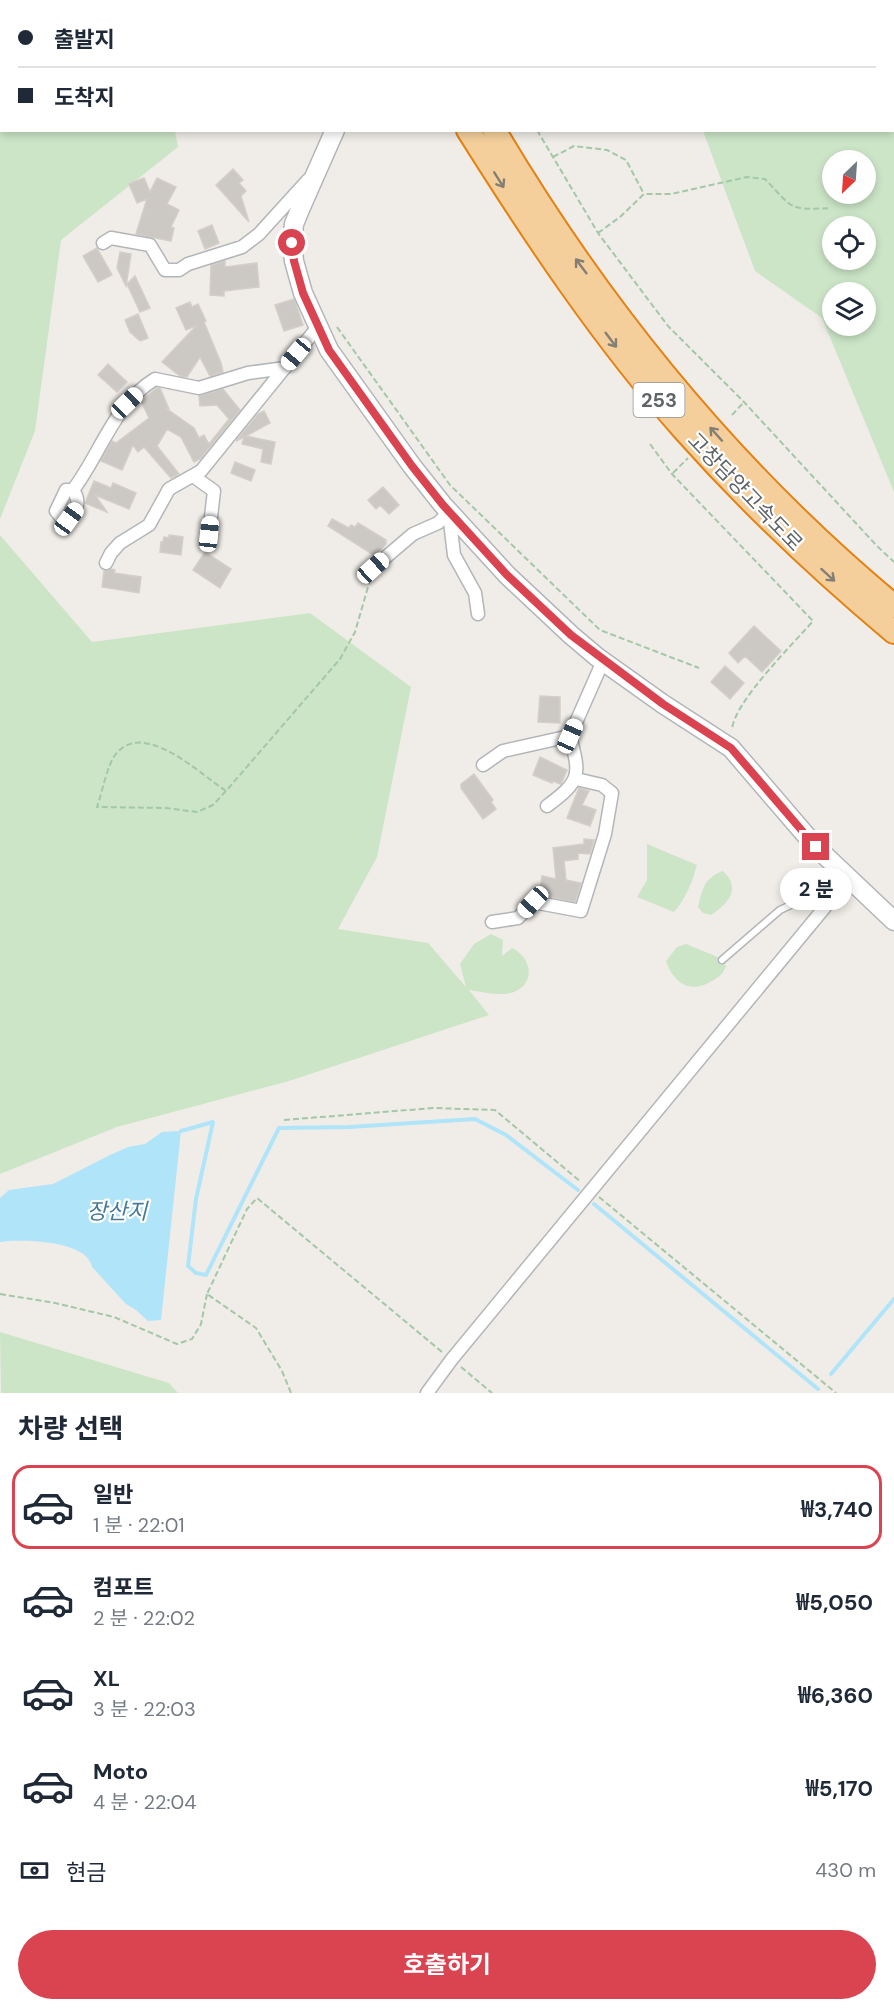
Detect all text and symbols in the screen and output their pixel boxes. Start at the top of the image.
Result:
text: 출발지 [54,25,115,54]
text: 도착지 [54,83,115,112]
north arrow [822,150,876,204]
map controls [822,150,876,336]
one-way arrow [494,171,506,188]
button: locate [822,216,876,270]
route start [278,229,305,256]
one-way arrow [575,258,588,274]
button: layers [822,282,876,336]
one-way arrow [605,331,617,347]
car [278,334,314,374]
road number: 253 [634,383,684,417]
car [108,384,146,422]
street label: 고창담양고속도로 [681,427,809,557]
one-way arrow [709,427,723,442]
car [51,499,87,539]
car [198,515,220,553]
car [354,549,392,587]
one-way arrow [820,568,835,582]
car [554,716,586,756]
route end [802,833,829,860]
callout: 2 분 [780,868,852,910]
text: 2 분 [799,876,833,902]
car [514,883,552,921]
water label: 장산지 [87,1197,149,1226]
text: 차량 선택 [18,1411,124,1446]
icon: car [21,1480,75,1534]
text: 일반 [93,1480,133,1509]
text: ₩3,740 [801,1495,873,1524]
text: 1 분 · 22:01 [93,1512,185,1538]
icon: car [21,1573,75,1627]
text: 컴포트 [93,1573,154,1602]
text: ₩5,050 [796,1588,873,1617]
text: 2 분 · 22:02 [93,1605,195,1631]
text: XL [93,1664,120,1693]
icon: car [21,1666,75,1720]
text: ₩6,360 [798,1681,873,1710]
text: 3 분 · 22:03 [93,1696,196,1722]
text: Moto [93,1757,148,1786]
icon: car [21,1759,75,1813]
text: ₩5,170 [806,1774,873,1803]
text: 4 분 · 22:04 [93,1789,196,1815]
icon: cash [18,1854,51,1887]
text: 430 m [815,1857,876,1883]
text: 현금 [66,1858,106,1887]
button: 호출하기 [18,1930,876,1999]

